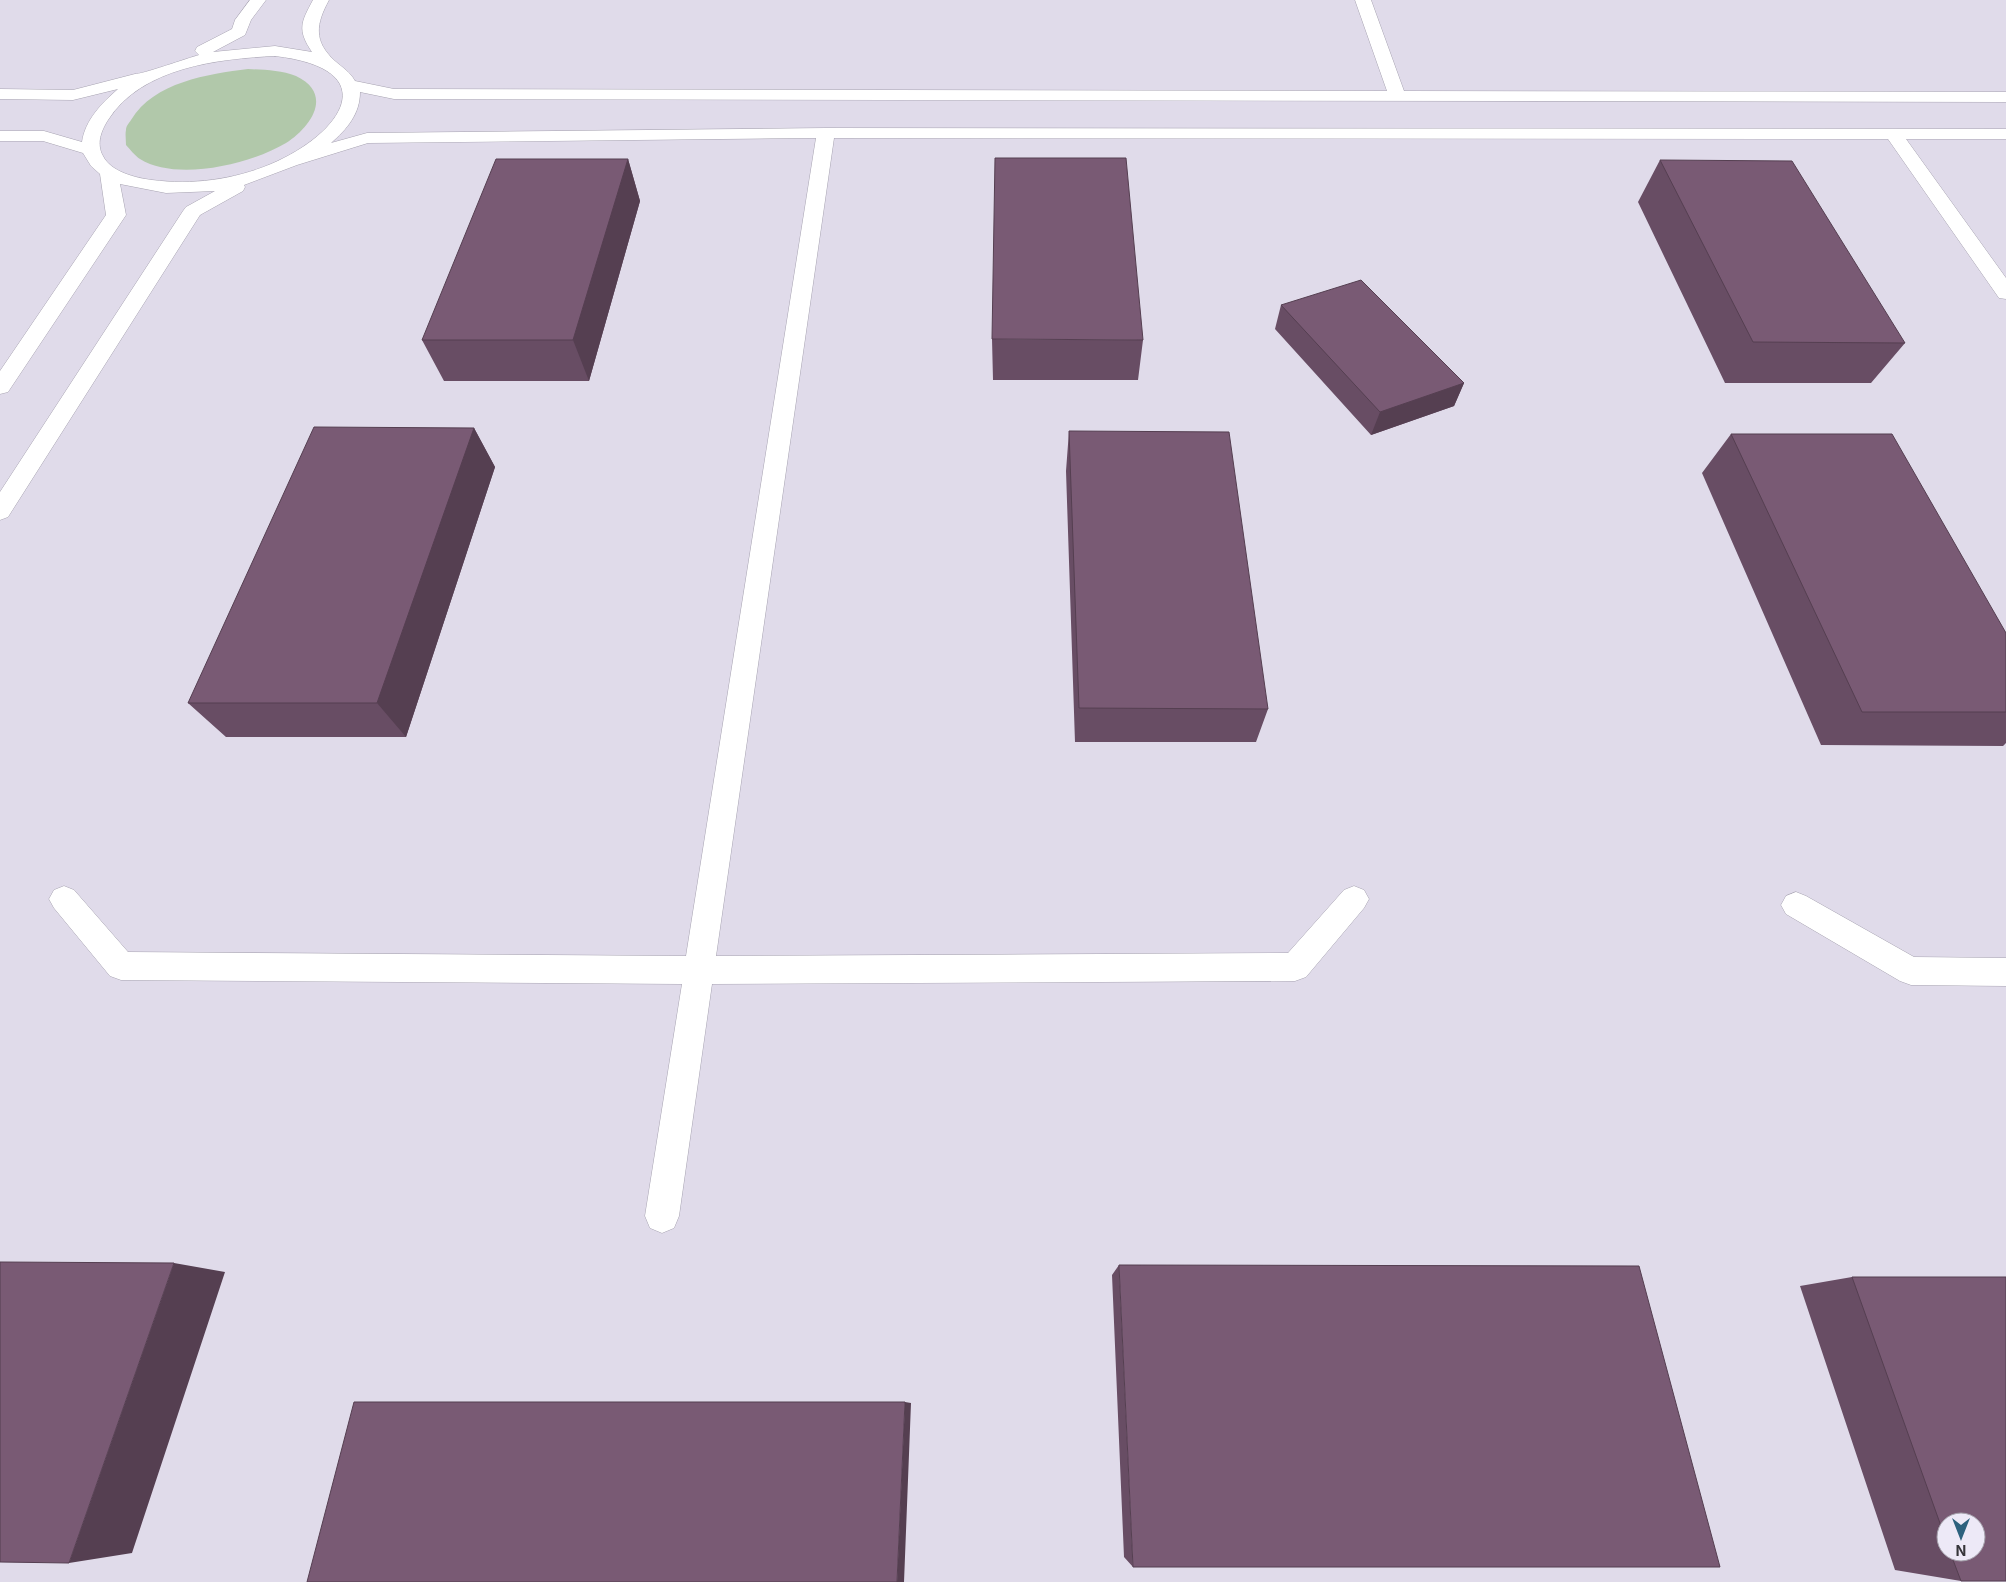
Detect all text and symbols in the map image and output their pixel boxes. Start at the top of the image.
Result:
north arrow [1936,1512,1986,1562]
text: N [1956,1542,1966,1559]

